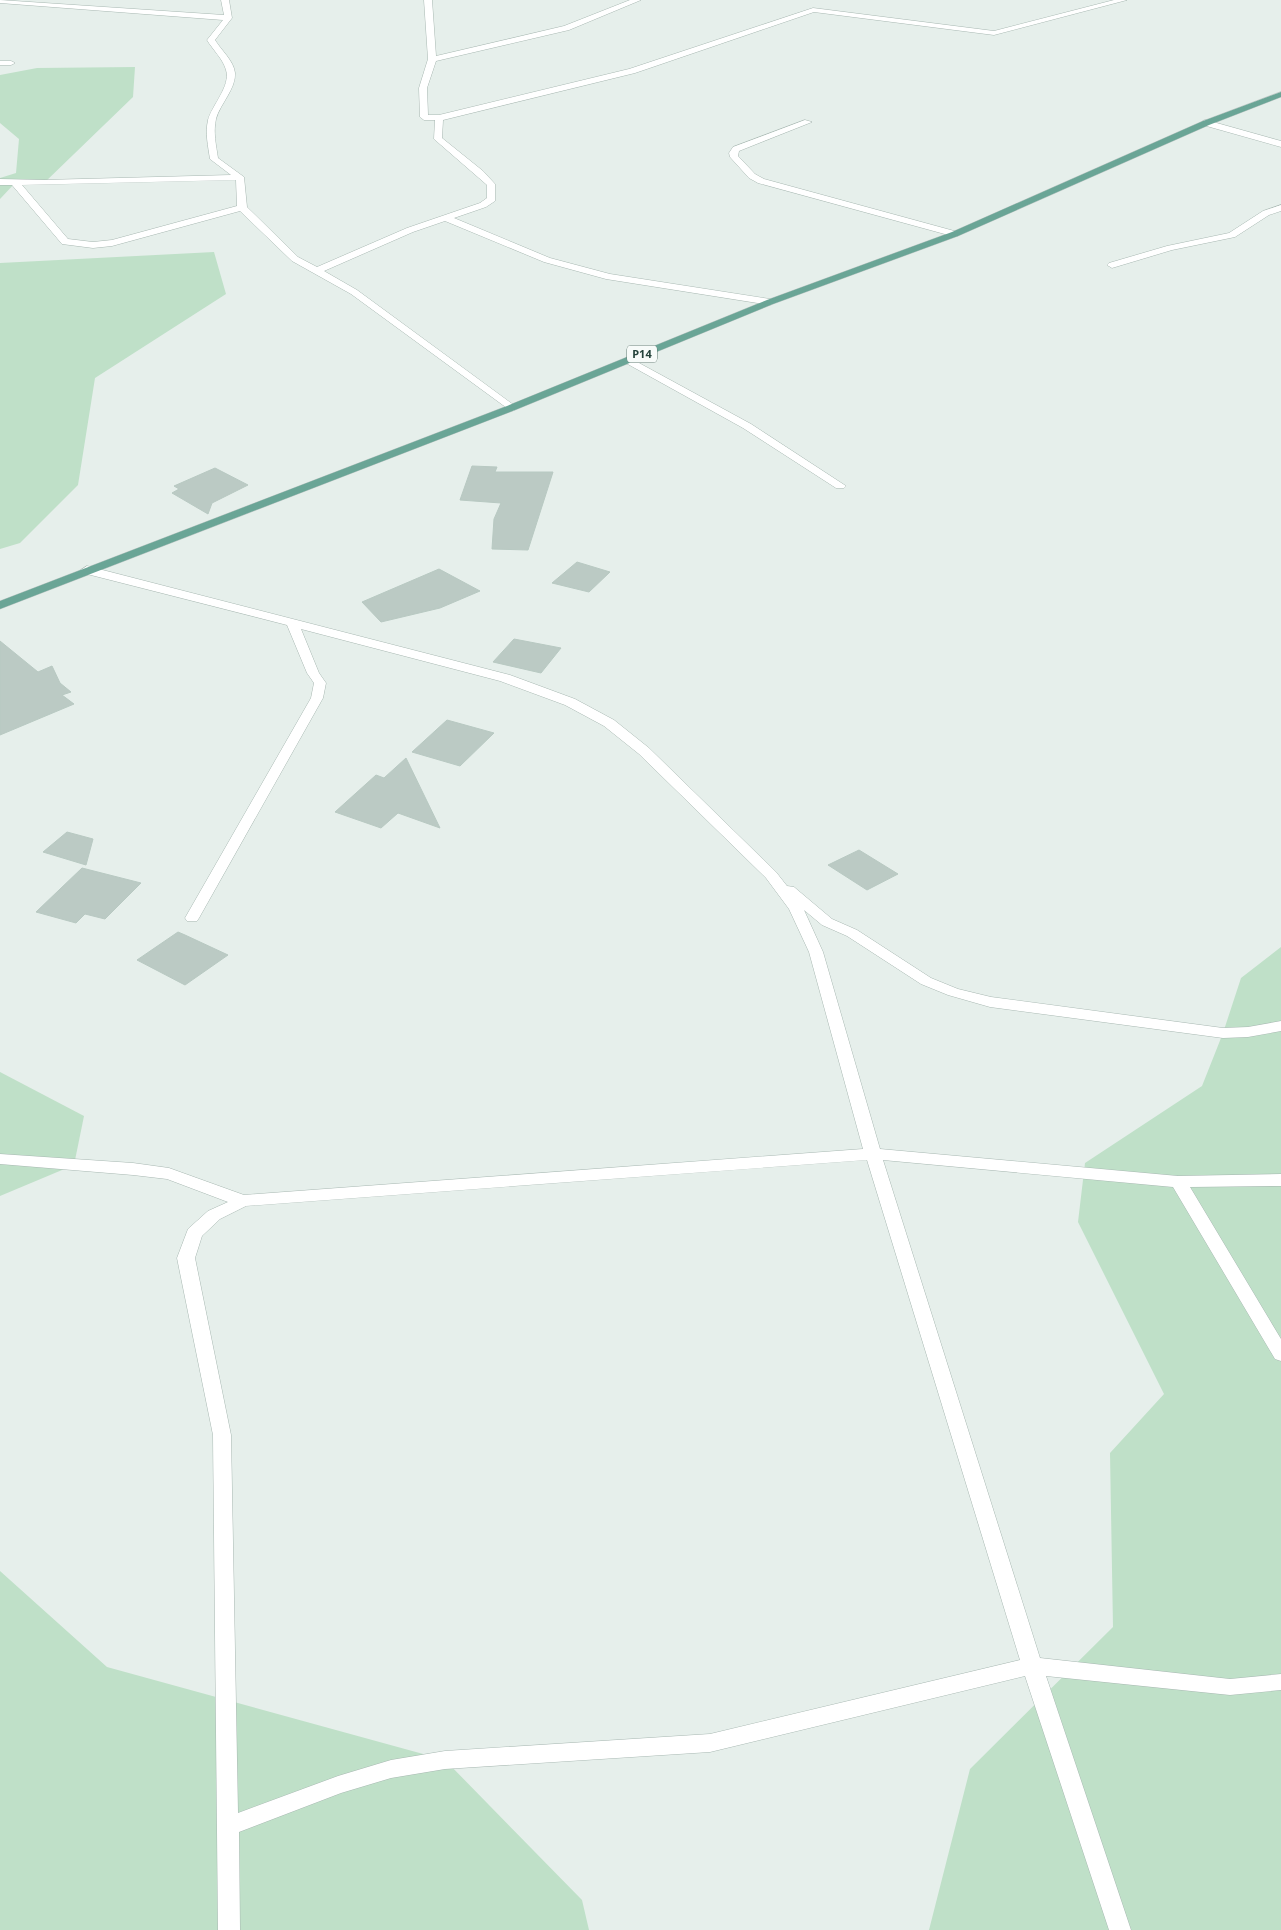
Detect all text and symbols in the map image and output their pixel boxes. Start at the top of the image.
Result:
road number: P14 [627,346,657,362]

